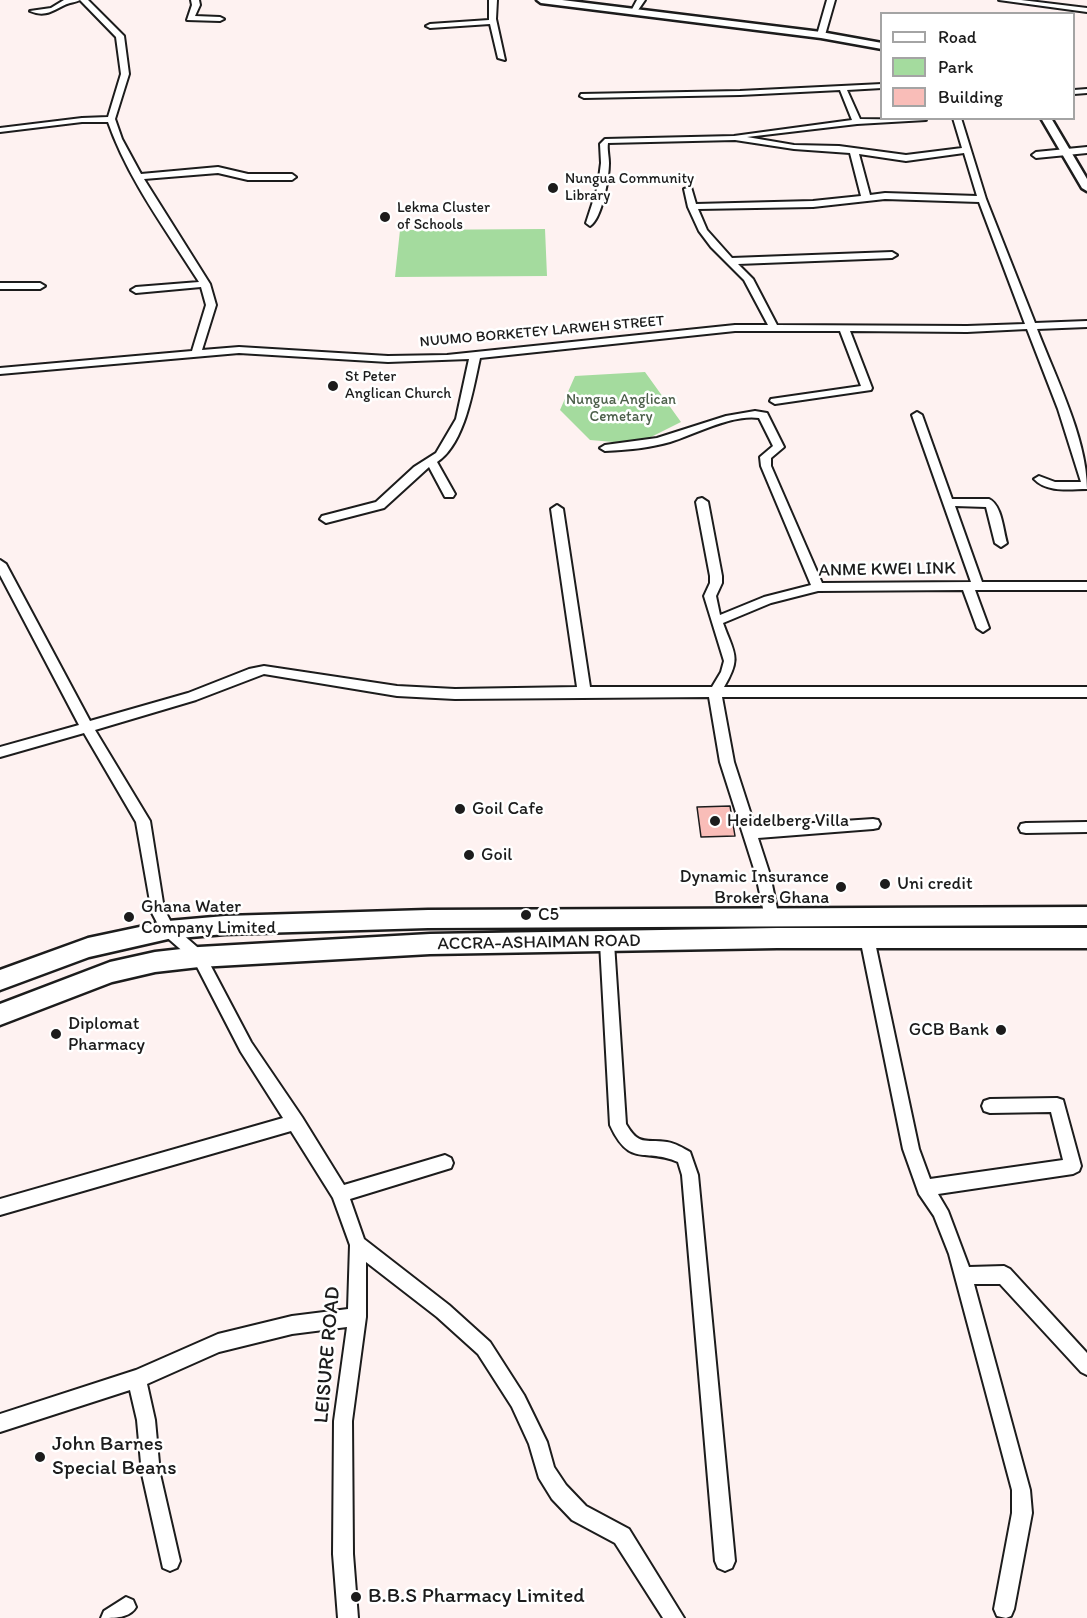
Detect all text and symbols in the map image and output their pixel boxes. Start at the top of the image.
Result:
legend [880,12,1075,120]
text: Road [938,26,977,48]
text: Park [938,56,973,78]
text: Building [938,86,1003,108]
place label: Nungua Community Library [565,170,694,205]
marker: Nungua Community Library [546,181,560,195]
place label: Lekma Cluster of Schools [397,199,490,234]
marker: Lekma Cluster of Schools [378,210,392,224]
street label: NUUMO BORKETEY LARWEH STREET [419,312,665,352]
place label: St Peter Anglican Church [345,368,451,403]
marker: St Peter Anglican Church [326,379,340,393]
park label: Nungua Anglican Cemetary [566,391,676,426]
street label: ANME KWEI LINK [818,558,956,582]
place label: Goil Cafe [472,798,544,820]
marker: Goil Cafe [453,802,467,816]
place label: Heidelberg Villa [727,810,849,832]
marker: Heidelberg Villa [708,814,722,828]
place label: Goil [481,844,512,866]
marker: Goil [462,848,476,862]
place label: Dynamic Insurance Brokers Ghana [680,866,829,908]
place label: Uni credit [897,873,973,895]
marker: Uni credit [878,877,892,891]
marker: Dynamic Insurance Brokers Ghana [834,880,848,894]
place label: Ghana Water Company Limited [141,896,276,938]
place label: C5 [538,904,559,926]
marker: C5 [519,908,533,922]
marker: Ghana Water Company Limited [122,910,136,924]
street label: ACCRA-ASHAIMAN ROAD [437,930,641,956]
place label: Diplomat Pharmacy [68,1013,145,1056]
place label: GCB Bank [909,1019,989,1041]
marker: GCB Bank [994,1023,1008,1037]
marker: Diplomat Pharmacy [49,1027,63,1041]
street label: LEISURE ROAD [309,1286,347,1424]
place label: John Barnes Special Beans [52,1432,177,1482]
marker: John Barnes Special Beans [33,1450,47,1464]
place label: B.B.S Pharmacy Limited [368,1584,585,1610]
marker: B.B.S Pharmacy Limited [349,1590,363,1604]

